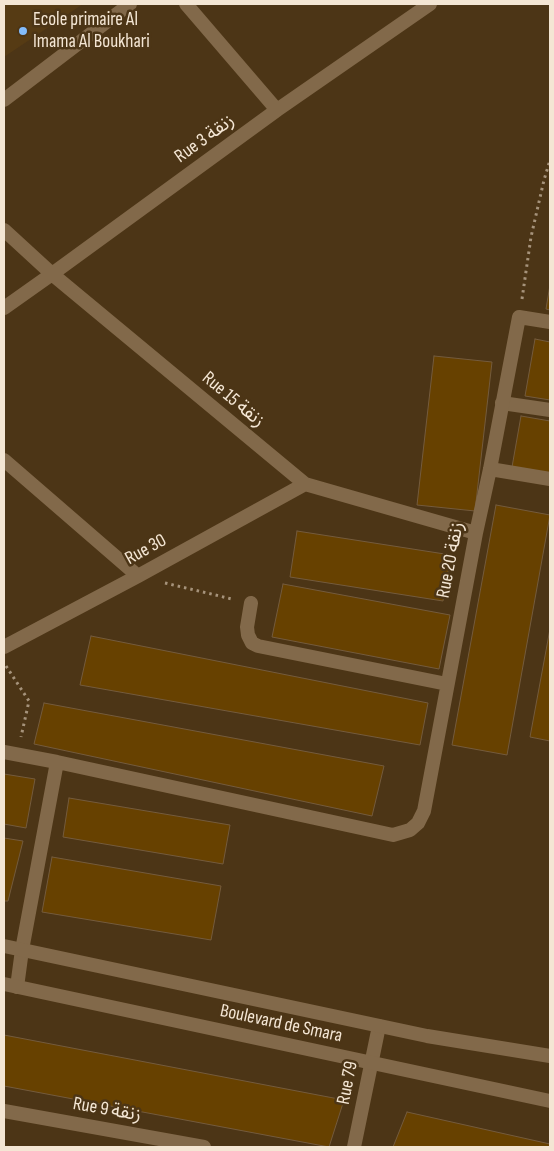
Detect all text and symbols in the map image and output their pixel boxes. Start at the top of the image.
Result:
place label: Ecole primaire Al Imama Al Boukhari [33,9,150,53]
marker: Ecole primaire Al Imama Al Boukhari [17,25,29,37]
street label: Rue 3 زنقة [171,110,239,168]
street label: Rue 15 زنقة [197,367,269,433]
street label: Rue 20 زنقة [432,520,470,600]
street label: Rue 30 [121,529,171,571]
street label: Boulevard de Smara [218,1000,344,1048]
street label: Rue 79 [333,1060,363,1106]
street label: Rue 9 زنقة [71,1093,143,1127]

